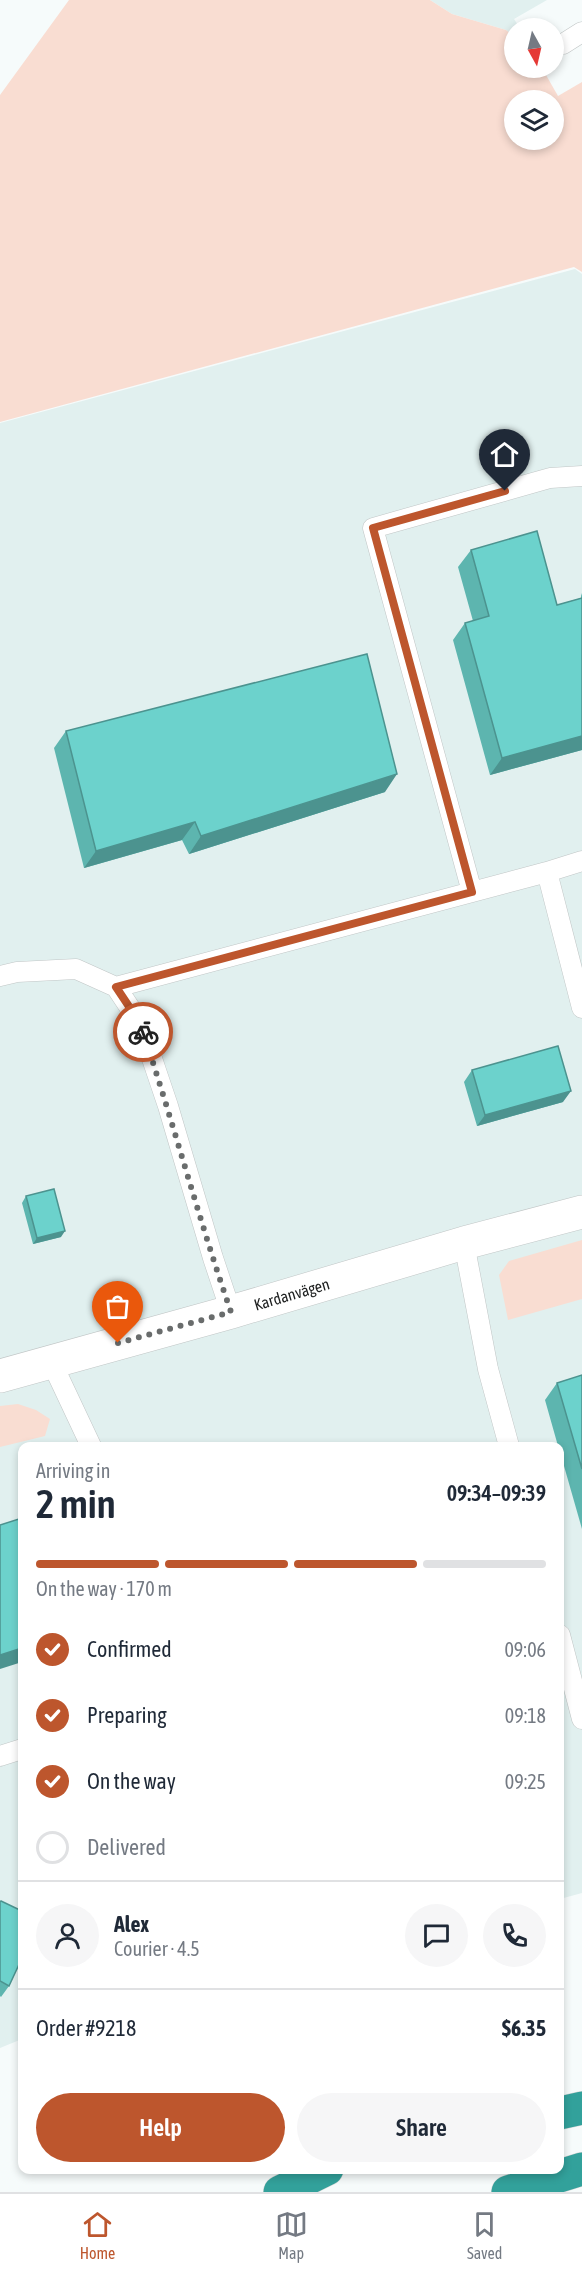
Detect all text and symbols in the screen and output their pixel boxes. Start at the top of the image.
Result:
north arrow [504,18,564,78]
map controls [504,18,564,150]
button: layers [504,90,564,150]
pin [479,429,530,491]
icon: home [488,438,521,471]
courier [113,1002,173,1062]
icon: bike [127,1016,160,1049]
street label: Kardanvägen [252,1274,332,1314]
pin [92,1281,143,1343]
icon: bag [101,1290,134,1323]
text: Arriving in [36,1459,110,1482]
text: 09:34–09:39 [447,1480,546,1506]
text: 2 min [36,1482,116,1526]
text: On the way · 170 m [36,1577,172,1600]
icon: check [36,1633,69,1666]
text: Confirmed [87,1636,172,1662]
text: 09:06 [504,1638,546,1661]
icon: check [36,1699,69,1732]
text: Preparing [87,1702,167,1728]
text: 09:18 [505,1704,546,1727]
icon: check [36,1765,69,1798]
text: On the way [87,1768,176,1794]
text: 09:25 [505,1770,546,1793]
text: Delivered [87,1834,166,1860]
button: person [36,1904,99,1967]
button: chat [405,1904,468,1967]
button: phone [483,1904,546,1967]
text: Alex [114,1911,149,1937]
text: Courier · 4.5 [114,1937,200,1960]
text: Order #9218 [36,2015,136,2041]
text: $6.35 [502,2015,546,2041]
button: Help [36,2093,285,2162]
button: Share [297,2093,546,2162]
tab: Home [80,2208,115,2262]
tab: Map [275,2208,308,2262]
tab: Saved [467,2208,502,2262]

